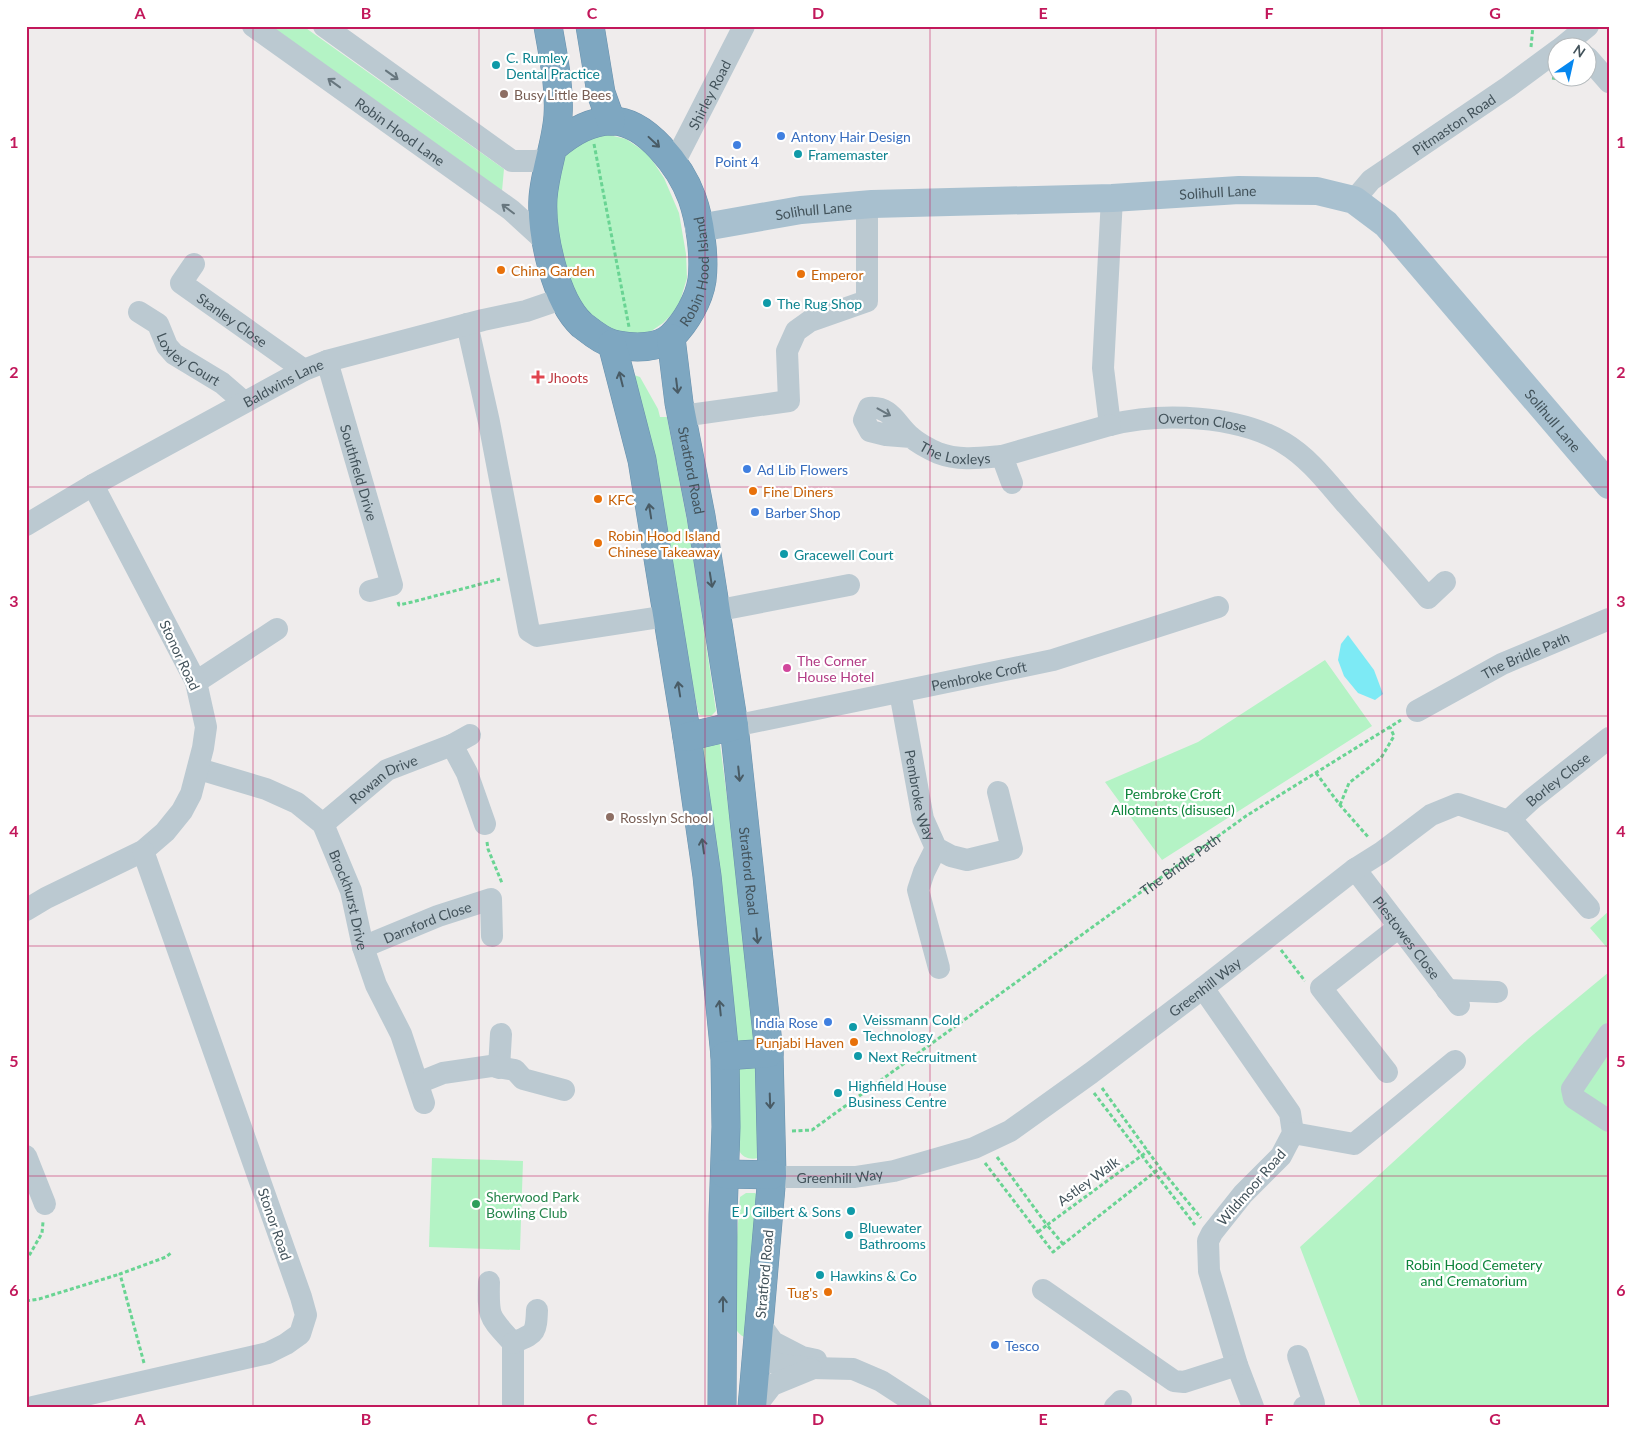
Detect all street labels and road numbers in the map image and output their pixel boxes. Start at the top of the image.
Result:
street label: Shirley Road [684,57,734,132]
street label: Pitmaston Road [1409,90,1498,158]
street label: Robin Hood Lane [352,93,448,169]
street label: Solihull Lane [1179,181,1257,202]
street label: Solihull Lane [774,197,853,223]
street label: Robin Hood Island [675,215,711,329]
street label: Stanley Close [194,289,271,350]
street label: Loxley Court [154,330,224,389]
street label: Baldwins Lane [240,355,326,410]
street label: Solihull Lane [1522,385,1585,455]
street label: Overton Close [1158,409,1249,435]
street label: Southfield Drive [337,422,381,523]
street label: Stratford Road [675,425,709,515]
street label: The Loxleys [917,437,991,467]
street label: Stonor Road [156,617,204,693]
street label: The Bridle Path [1478,628,1572,682]
street label: Pembroke Croft [930,657,1028,693]
street label: Pembroke Way [902,748,940,844]
street label: Borley Close [1522,748,1593,809]
street label: Rowan Drive [345,751,420,807]
street label: Stratford Road [736,826,763,916]
street label: The Bridle Path [1137,829,1223,898]
street label: Brockhurst Drive [326,847,372,952]
street label: Plestowes Close [1370,892,1444,982]
street label: Darnford Close [380,897,473,946]
street label: Greenhill Way [1165,953,1245,1020]
street label: Wildmoor Road [1213,1145,1289,1229]
street label: Astley Walk [1054,1152,1123,1209]
street label: Greenhill Way [797,1164,885,1186]
street label: Stonor Road [255,1186,295,1262]
street label: Stratford Road [752,1229,776,1319]

